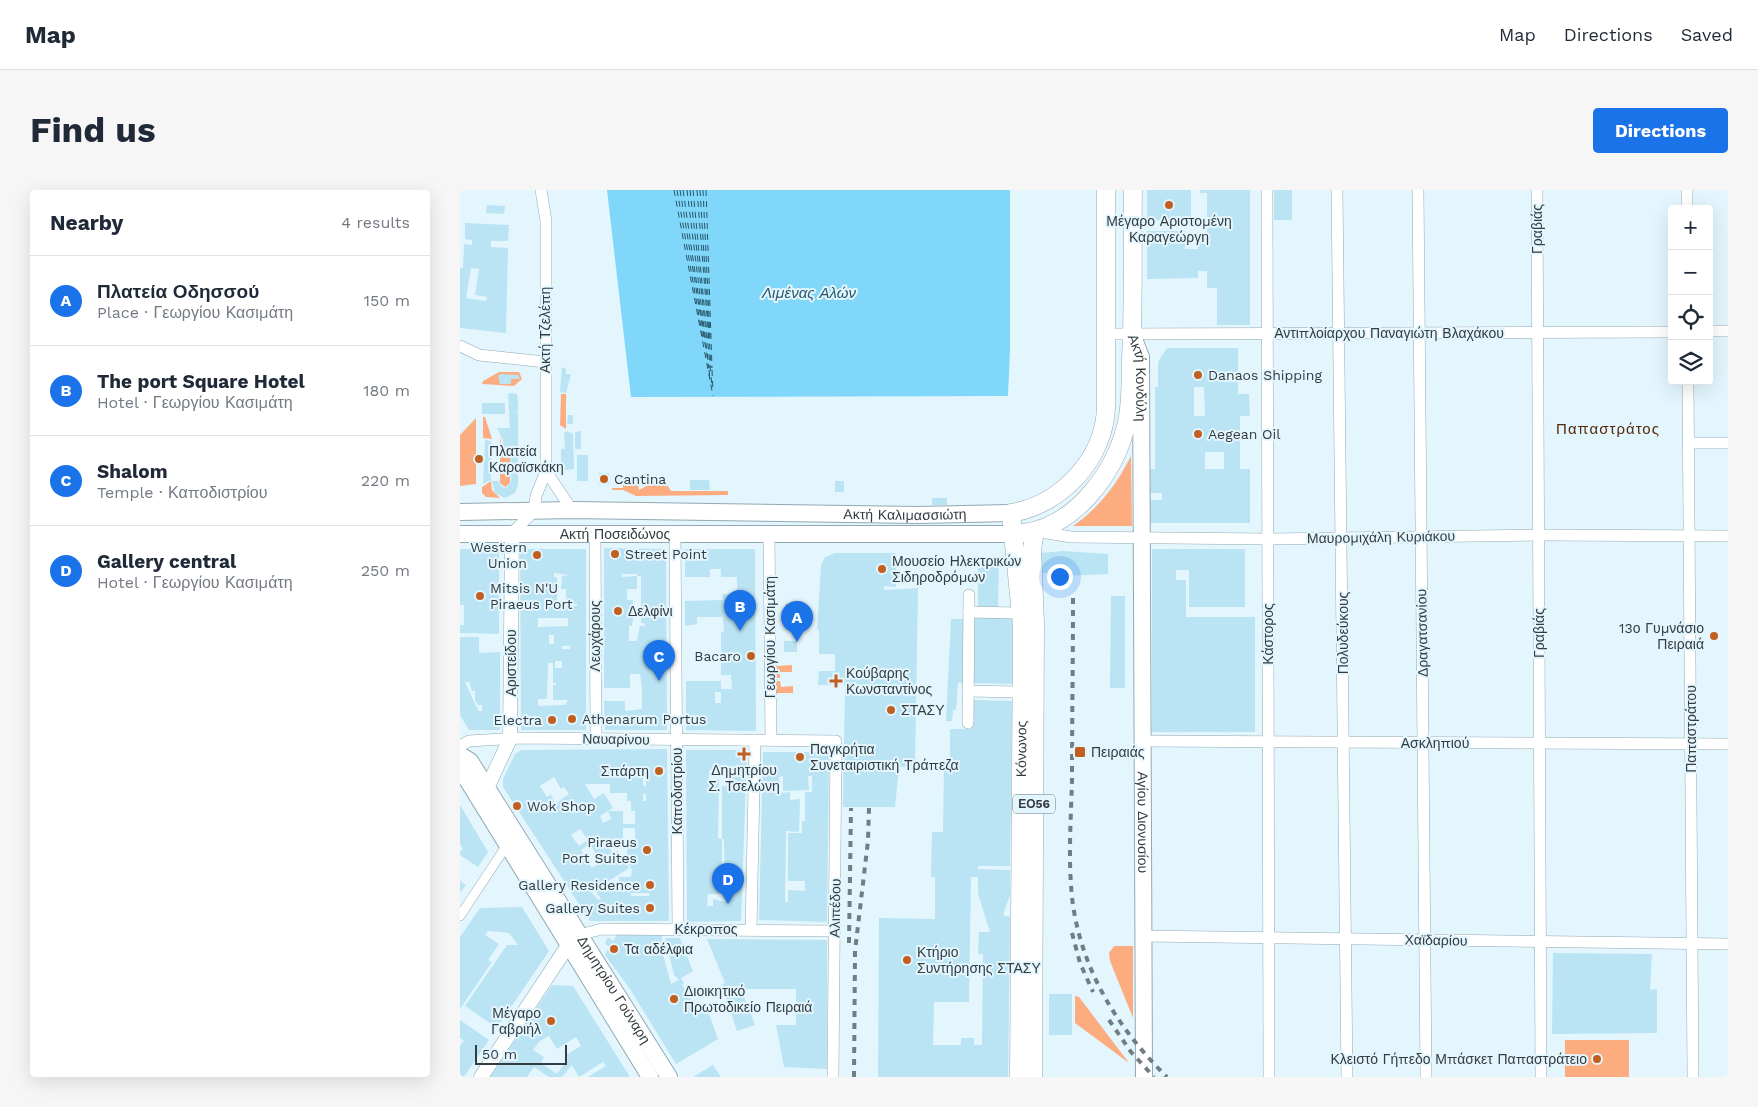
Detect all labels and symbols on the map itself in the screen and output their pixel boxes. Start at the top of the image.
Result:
marker: Μέγαρο Αριστομένη Καραγεώργη [1163,199,1175,211]
street label: Γραβιάς [1529,204,1545,254]
place label: Μέγαρο Αριστομένη Καραγεώργη [1106,213,1232,245]
water label: Λιμένας Αλών [761,284,856,302]
street label: Ακτή Τζελέπη [537,287,553,373]
street label: Αντιπλοίαρχου Παναγιώτη Βλαχάκου [1274,325,1504,341]
street label: Ακτή Κονδύλη [1125,332,1149,422]
place label: Danaos Shipping [1208,367,1322,383]
marker: Danaos Shipping [1192,369,1204,381]
district label: Παπαστράτος [1556,420,1660,438]
place label: Aegean Oil [1208,426,1281,442]
marker: Aegean Oil [1192,428,1204,440]
place label: Πλατεία Καραϊσκάκη [489,443,564,475]
marker: Πλατεία Καραϊσκάκη [473,453,485,465]
place label: Cantina [614,471,666,487]
marker: Cantina [598,473,610,485]
street label: Ακτή Καλιμασσιώτη [843,506,967,523]
street label: Ακτή Ποσειδώνος [560,526,671,542]
street label: Μαυρομιχάλη Κυριάκου [1307,528,1455,546]
place label: Western Union [470,539,527,571]
place label: Street Point [625,546,707,562]
marker: Street Point [609,548,621,560]
marker: Western Union [531,549,543,561]
place label: Μουσείο Ηλεκτρικών Σιδηροδρόμων [892,553,1021,585]
marker: Μουσείο Ηλεκτρικών Σιδηροδρόμων [876,563,888,575]
your location [1047,564,1073,590]
street label: Γεωργίου Κασιμάτη [762,576,778,698]
place label: Mitsis N'U Piraeus Port [490,580,573,612]
street label: Δραγατσανίου [1413,589,1431,677]
marker: Mitsis N'U Piraeus Port [474,590,486,602]
pin: B [724,590,756,631]
street label: Πολυδεύκους [1335,591,1351,674]
street label: Λεωχάρους [587,600,603,672]
pin: A [781,601,813,642]
place label: Δελφίνι [628,603,673,619]
street label: Κάστορος [1260,603,1276,665]
marker: Δελφίνι [612,605,624,617]
street label: Γραβιάς [1531,608,1547,658]
place label: 13ο Γυμνάσιο Πειραιά [1619,620,1704,652]
street label: Αριστείδου [503,629,519,697]
marker: 13ο Γυμνάσιο Πειραιά [1708,630,1720,642]
pin: C [643,640,675,681]
place label: Bacaro [694,648,741,664]
marker: Bacaro [745,650,757,662]
place label: Κούβαρης Κωνσταντίνος [846,665,933,697]
marker: Κούβαρης Κωνσταντίνος [830,675,842,687]
street label: Παπαστράτου [1683,685,1699,773]
place label: ΣΤΑΣΥ [901,702,945,718]
marker: ΣΤΑΣΥ [885,704,897,716]
place label: Athenarum Portus [582,711,706,727]
place label: Electra [494,712,542,728]
marker: Athenarum Portus [566,713,578,725]
marker: Electra [546,714,558,726]
street label: Κόνωνος [1013,720,1029,777]
street label: Ναυαρίνου [582,730,650,748]
street label: Ασκληπιού [1401,735,1469,751]
place label: Παγκρήτια Συνεταιριστική Τράπεζα [810,741,959,773]
place label: Πειραιάς [1091,744,1145,760]
marker: Πειραιάς [1073,745,1087,759]
street label: Καποδιστρίου [669,748,685,834]
marker: Δημητρίου Σ. Τσελώνη [738,748,750,760]
marker: Παγκρήτια Συνεταιριστική Τράπεζα [794,751,806,763]
place label: Δημητρίου Σ. Τσελώνη [708,762,780,794]
place label: Σπάρτη [601,763,649,779]
marker: Σπάρτη [653,765,665,777]
street label: Αγίου Διονυσίου [1135,771,1151,873]
road number: ΕΟ56 [1013,794,1055,814]
place label: Wok Shop [527,798,596,814]
marker: Wok Shop [511,800,523,812]
place label: Piraeus Port Suites [562,834,637,866]
marker: Piraeus Port Suites [641,844,653,856]
pin: D [712,863,744,904]
place label: Gallery Residence [518,877,640,893]
street label: Αλιπέδου [826,878,844,938]
marker: Gallery Residence [644,879,656,891]
place label: Gallery Suites [545,900,640,916]
marker: Gallery Suites [644,902,656,914]
street label: Κέκροπος [674,921,738,937]
street label: Χαϊδαρίου [1404,931,1468,949]
street label: Δημητρίου Γούναρη [574,933,654,1047]
place label: Τα αδέλφια [624,941,693,957]
marker: Τα αδέλφια [608,943,620,955]
place label: Κτήριο Συντήρησης ΣΤΑΣΥ [917,944,1041,976]
marker: Κτήριο Συντήρησης ΣΤΑΣΥ [901,954,913,966]
place label: Διοικητικό Πρωτοδικείο Πειραιά [684,983,812,1015]
marker: Διοικητικό Πρωτοδικείο Πειραιά [668,993,680,1005]
place label: Μέγαρο Γαβριήλ [491,1005,541,1037]
marker: Μέγαρο Γαβριήλ [545,1015,557,1027]
scale bar [475,1042,568,1065]
place label: Κλειστό Γήπεδο Μπάσκετ Παπαστράτειο [1330,1051,1587,1067]
marker: Κλειστό Γήπεδο Μπάσκετ Παπαστράτειο [1591,1053,1603,1065]

